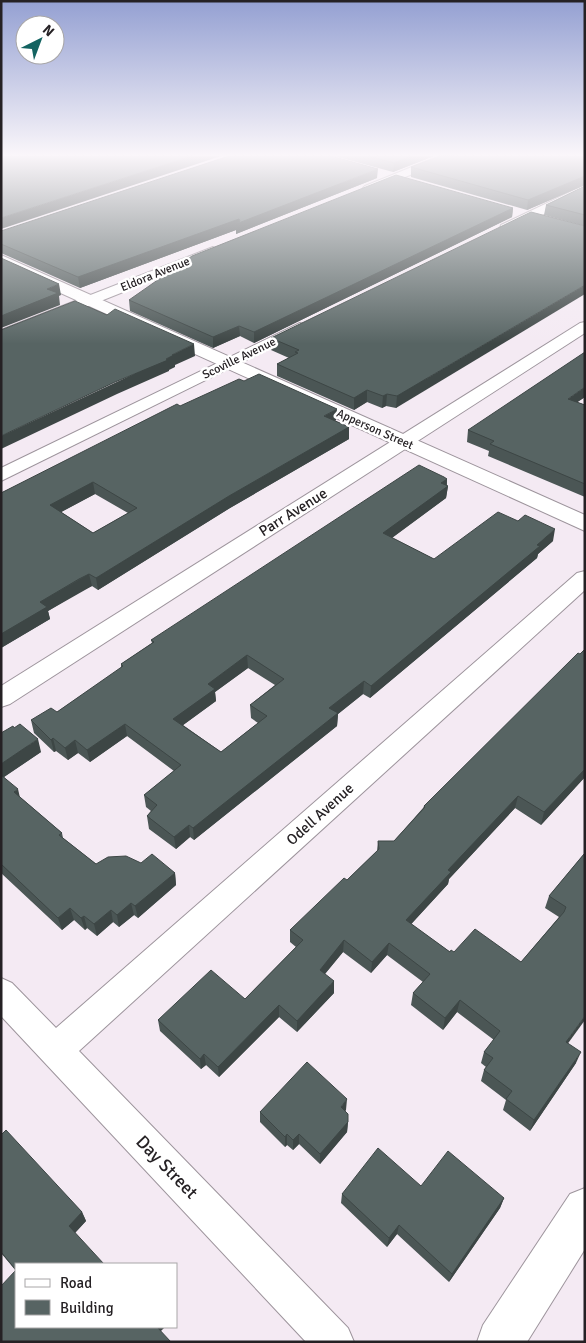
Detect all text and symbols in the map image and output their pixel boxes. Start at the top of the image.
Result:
north arrow [15,15,65,65]
text: N [39,21,58,40]
street label: Eldora Avenue [118,254,192,295]
street label: Scoville Avenue [200,334,278,383]
street label: Apperson Street [334,406,416,453]
street label: Parr Avenue [256,484,330,540]
street label: Odell Avenue [283,779,357,849]
street label: Day Street [131,1131,203,1203]
legend [15,1263,178,1328]
text: Road [60,1274,92,1292]
text: Building [60,1299,114,1317]

